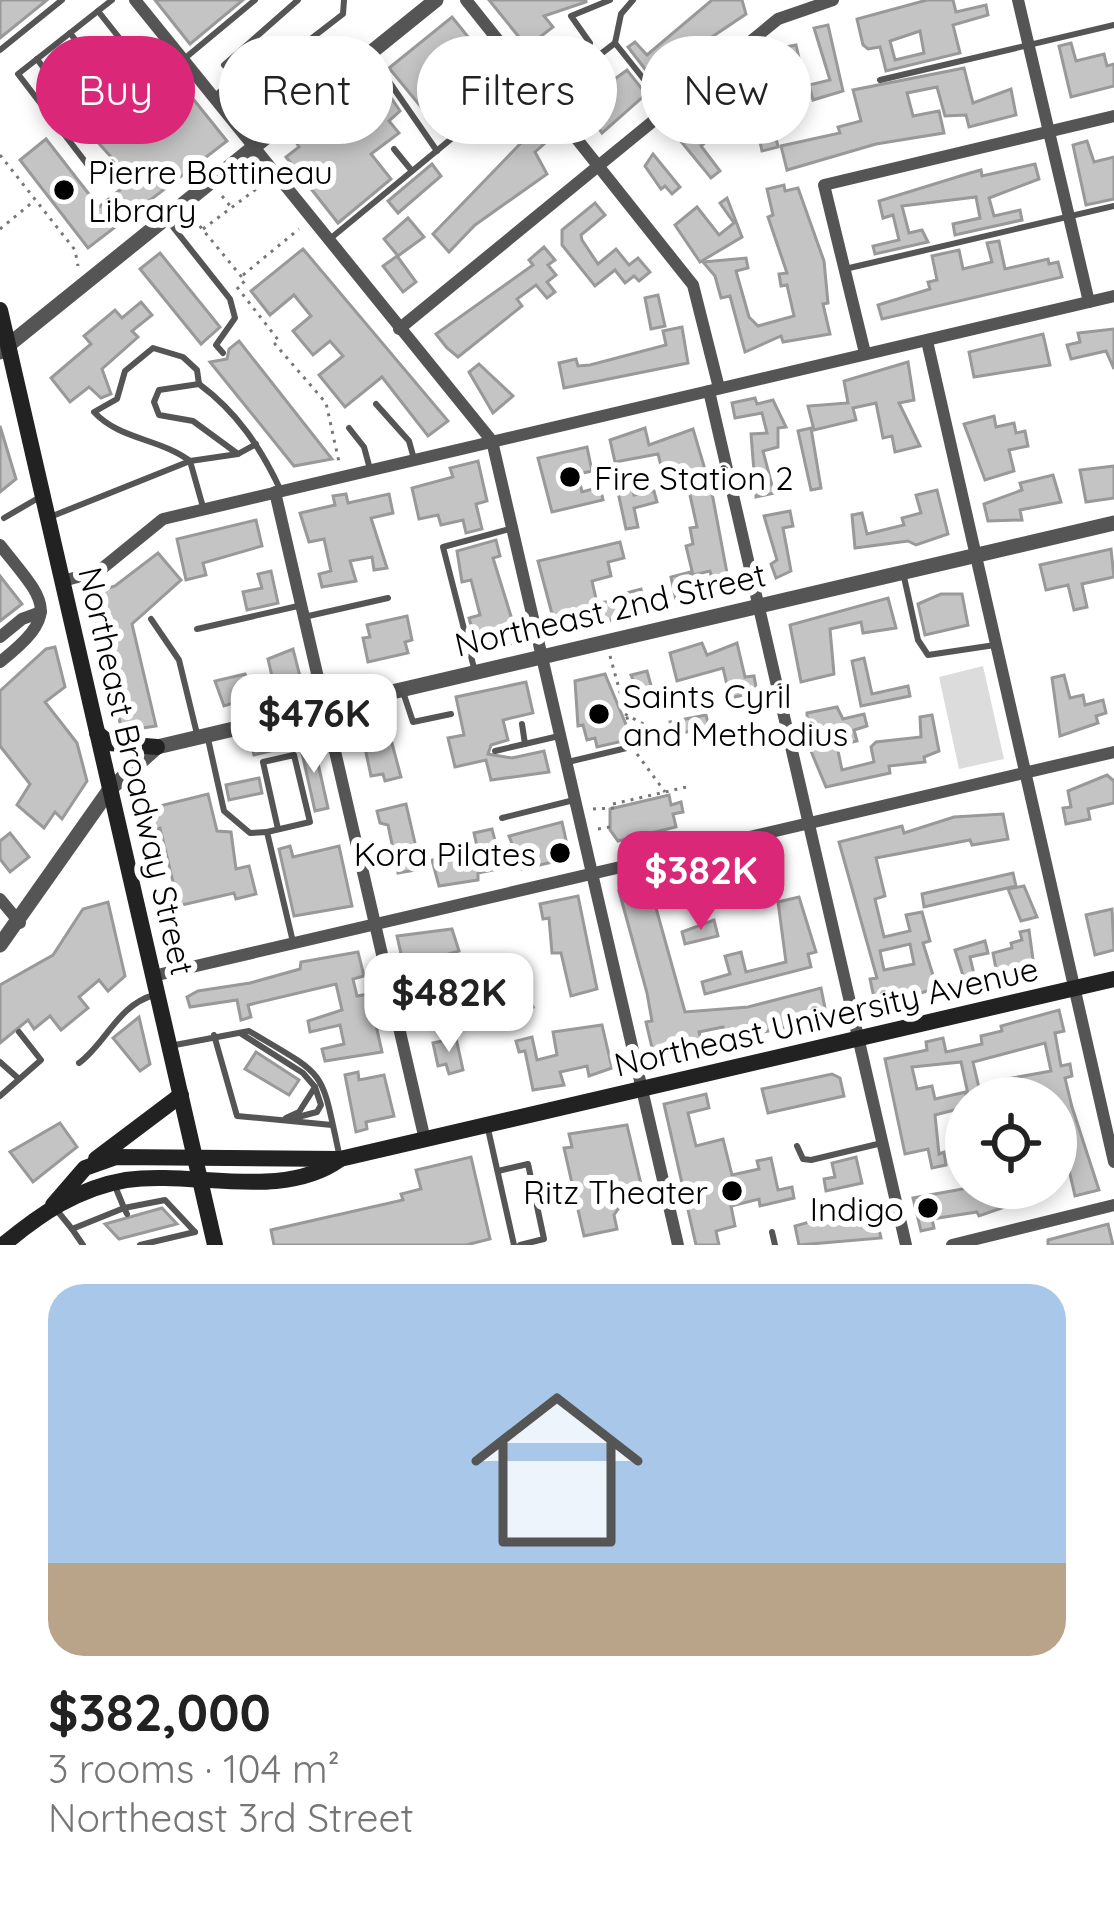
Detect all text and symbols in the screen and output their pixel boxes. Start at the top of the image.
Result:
chip: Buy [36,36,195,144]
chip: Rent [219,36,393,144]
chip: Filters [417,36,617,144]
chip: New [641,36,811,144]
place label: Pierre Bottineau Library [88,151,333,230]
marker: Pierre Bottineau Library [51,177,77,203]
place label: Fire Station 2 [594,457,794,498]
marker: Fire Station 2 [557,464,583,490]
street label: Northeast 2nd Street [451,553,769,665]
street label: Northeast Broadway Street [70,563,204,979]
pin: $476K [230,674,398,776]
place label: Saints Cyril and Methodius [623,675,848,754]
text: $476K [258,688,370,737]
marker: Saints Cyril and Methodius [586,701,612,727]
pin: $382K [617,831,785,933]
place label: Kora Pilates [354,833,536,874]
marker: Kora Pilates [547,840,573,866]
text: $382K [644,845,758,894]
street label: Northeast University Avenue [610,947,1042,1085]
pin: $482K [365,953,533,1055]
text: $482K [391,967,507,1016]
map controls [945,1077,1077,1209]
button: locate [945,1077,1077,1209]
place label: Ritz Theater [523,1171,708,1212]
marker: Ritz Theater [719,1178,745,1204]
place label: Indigo [810,1188,904,1229]
marker: Indigo [915,1195,941,1221]
icon: home [449,1362,665,1578]
text: $382,000 [48,1680,271,1744]
text: 3 rooms · 104 m² [48,1744,340,1793]
text: Northeast 3rd Street [48,1793,414,1842]

